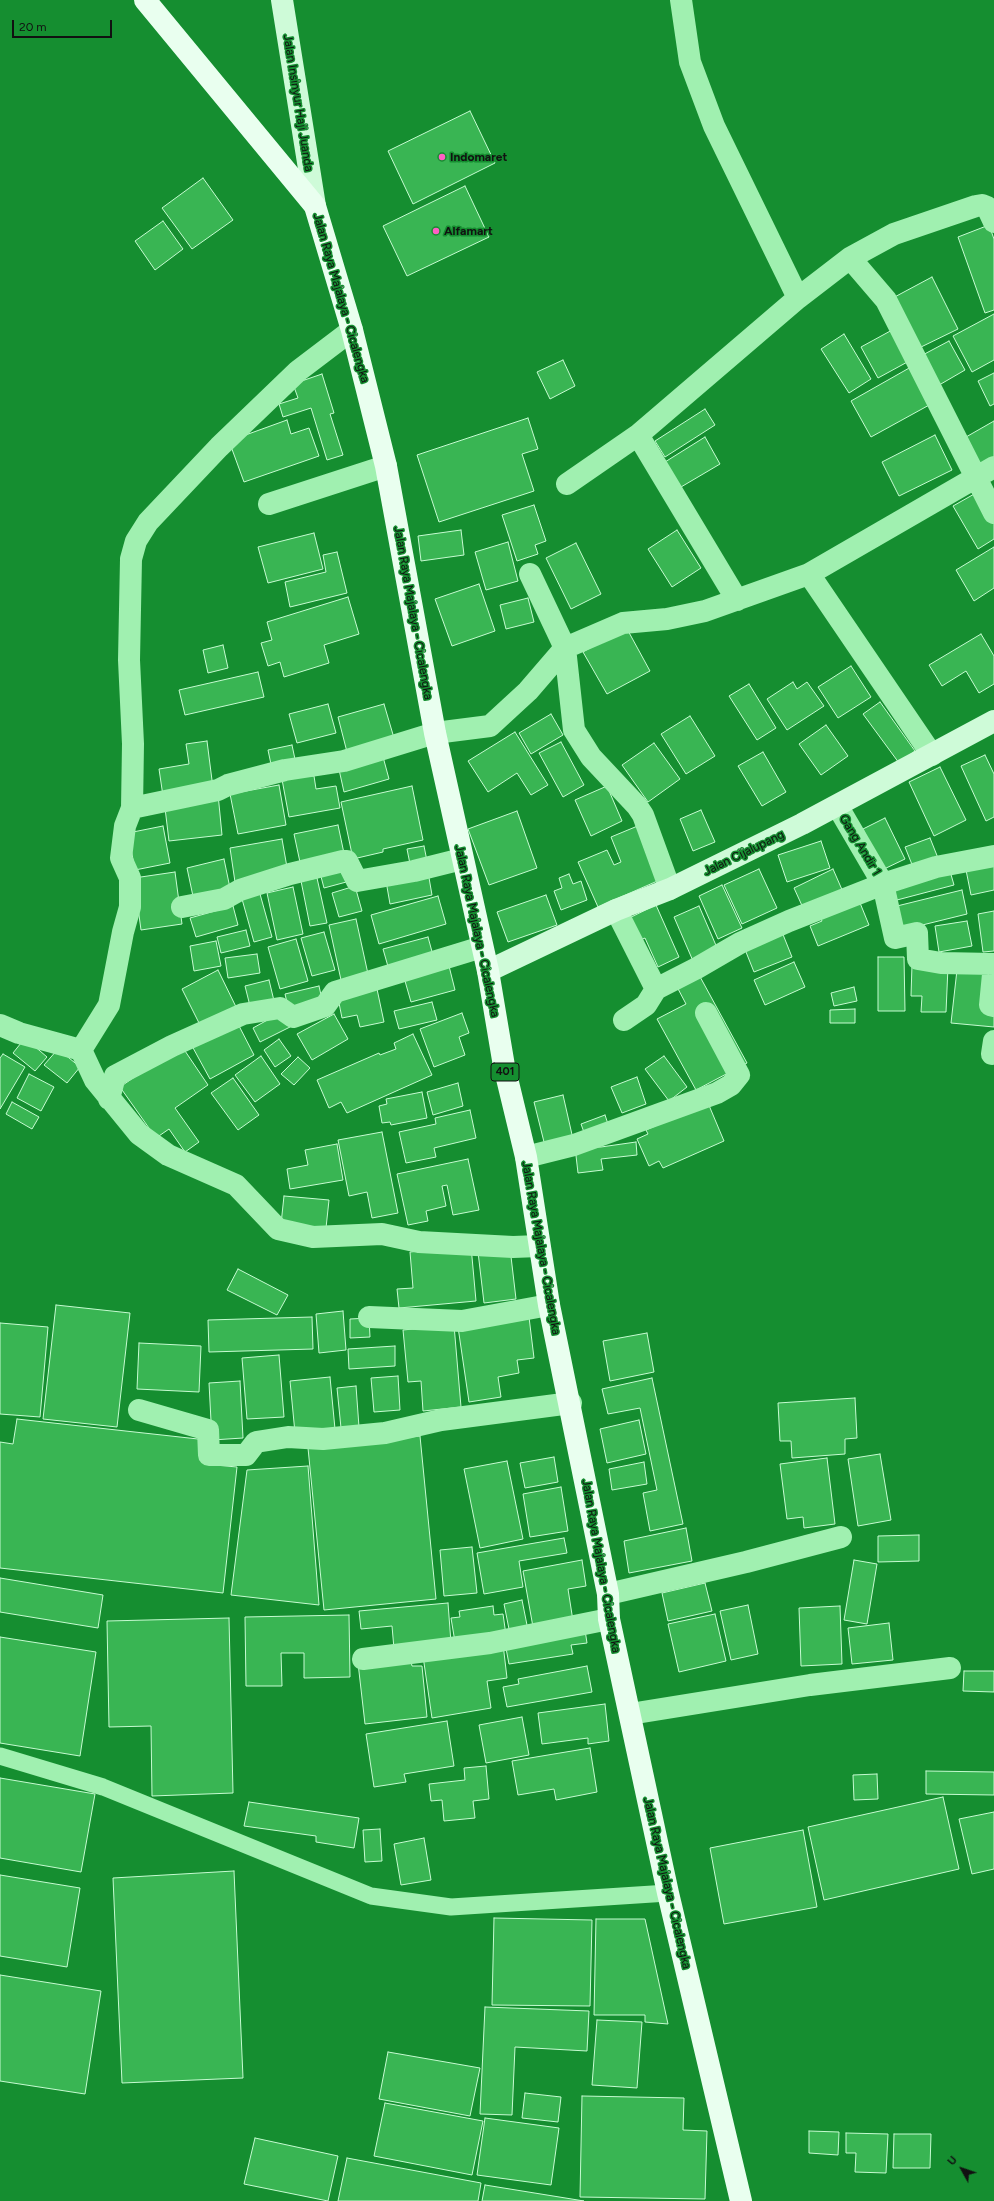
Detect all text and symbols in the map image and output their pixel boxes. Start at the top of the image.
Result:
scale bar [14,12,114,38]
text: 20 m [19,20,47,34]
street label: Jalan Insinyur Haji Juanda [280,33,316,173]
place label: Indomaret [450,150,507,164]
marker: Indomaret [437,152,447,162]
street label: Jalan Raya Majalaya - Cicalengka [310,212,372,384]
place label: Alfamart [444,224,493,238]
marker: Alfamart [431,226,441,236]
street label: Jalan Raya Majalaya - Cicalengka [391,525,435,701]
street label: Gang Andir 1 [836,812,884,878]
street label: Jalan Cijalupang [701,827,787,879]
street label: Jalan Raya Majalaya - Cicalengka [452,844,502,1018]
road number: 401 [491,1063,519,1081]
street label: Jalan Raya Majalaya - Cicalengka [519,1160,563,1336]
street label: Jalan Raya Majalaya - Cicalengka [579,1478,623,1654]
street label: Jalan Raya Majalaya - Cicalengka [640,1796,694,1970]
north arrow [942,2149,982,2189]
text: U [945,2154,960,2168]

